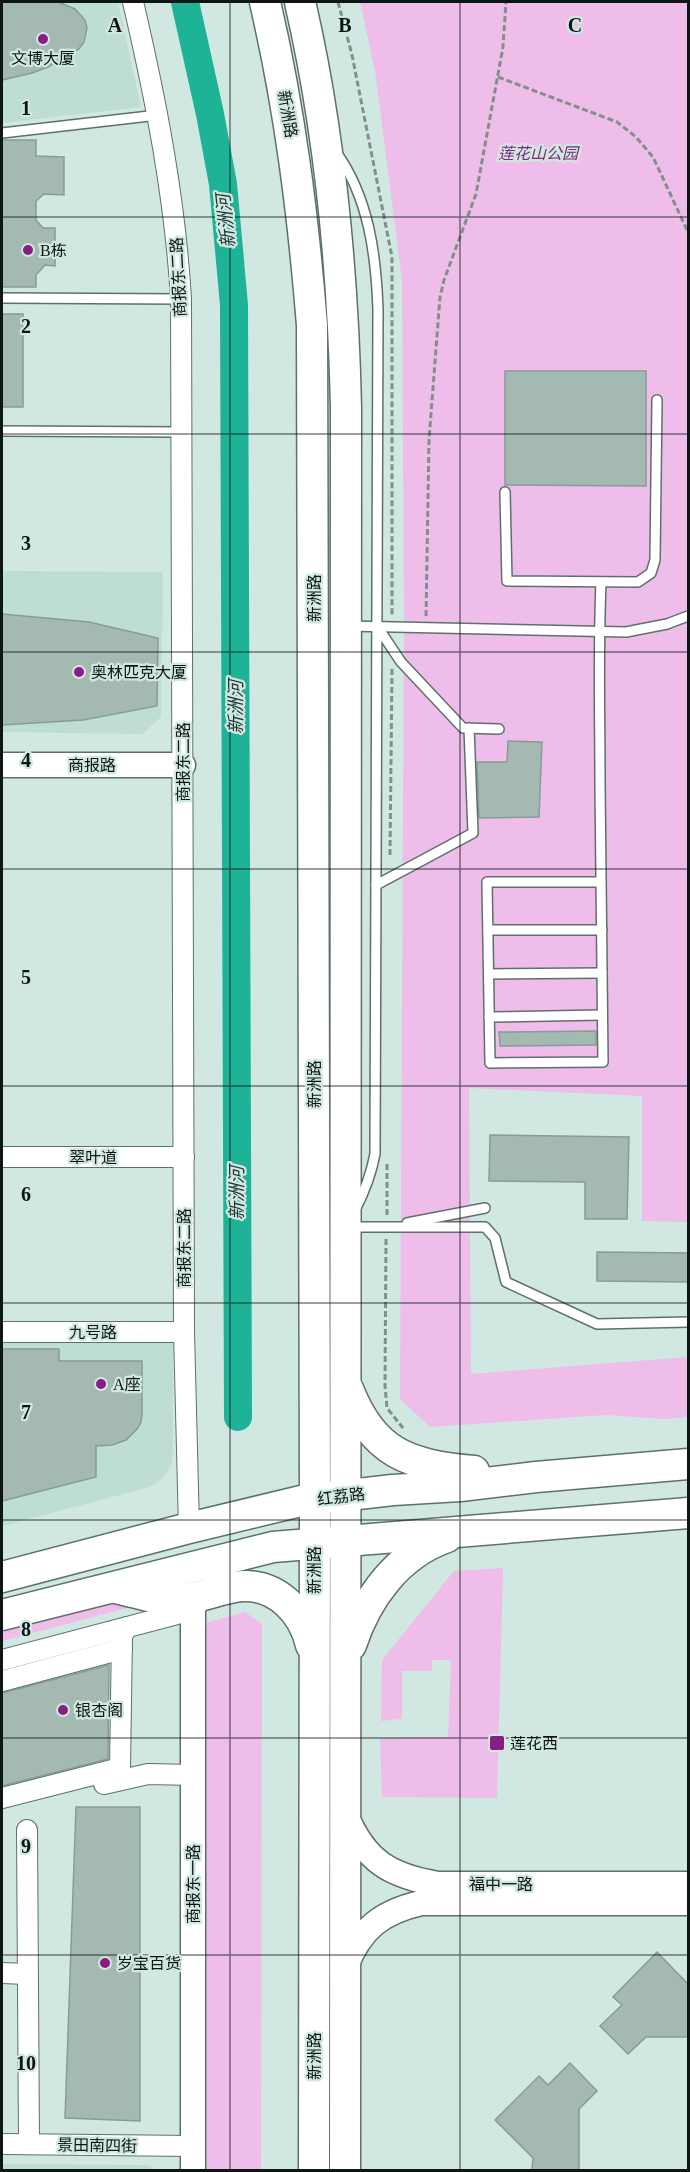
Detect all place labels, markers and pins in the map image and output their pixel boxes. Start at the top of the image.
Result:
marker: 文博大厦 [36,32,50,46]
place label: 文博大厦 [11,50,75,67]
place label: B栋 [40,242,67,259]
marker: B栋 [21,243,35,257]
place label: 奥林匹克大厦 [91,664,187,681]
marker: 奥林匹克大厦 [72,665,86,679]
place label: A座 [113,1376,141,1393]
marker: A座 [94,1377,108,1391]
place label: 银杏阁 [75,1702,123,1719]
marker: 银杏阁 [56,1703,70,1717]
marker: 莲花西 [488,1734,506,1752]
place label: 莲花西 [510,1735,558,1752]
place label: 岁宝百货 [117,1955,181,1972]
marker: 岁宝百货 [98,1956,112,1970]

